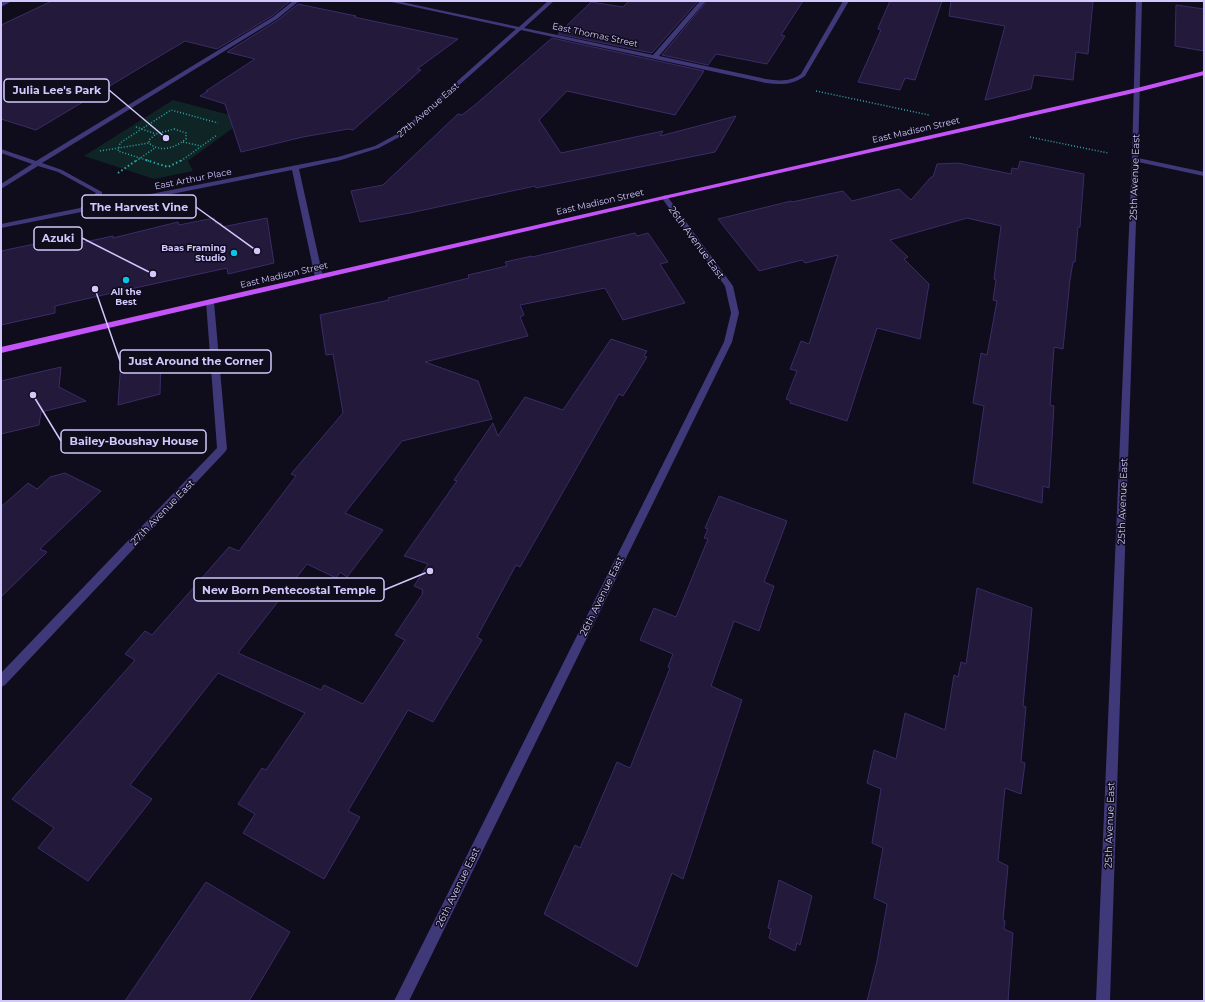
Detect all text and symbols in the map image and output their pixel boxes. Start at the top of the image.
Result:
street label: East Thomas Street [551,20,639,49]
callout: Julia Lee's Park [4,79,109,102]
street label: 27th Avenue East [395,80,461,139]
text: Julia Lee's Park [12,83,102,97]
street label: East Madison Street [871,114,961,145]
street label: 25th Avenue East [1126,134,1143,221]
street label: East Arthur Place [153,166,233,191]
street label: East Madison Street [555,186,645,217]
callout: The Harvest Vine [82,195,196,218]
text: The Harvest Vine [90,200,188,214]
street label: 26th Avenue East [666,203,727,281]
callout: Azuki [34,227,82,250]
text: Azuki [41,231,74,245]
place label: Baas Framing Studio [161,242,226,263]
marker: Baas Framing Studio [229,248,239,258]
street label: East Madison Street [239,259,329,290]
marker: All the Best [121,275,131,285]
place label: All the Best [110,286,142,307]
callout: Just Around the Corner [120,350,271,373]
text: Just Around the Corner [128,354,264,368]
callout: Bailey-Boushay House [61,430,206,453]
text: Bailey-Boushay House [70,434,198,448]
street label: 25th Avenue East [1114,458,1131,545]
street label: 27th Avenue East [128,477,197,548]
street label: 26th Avenue East [577,554,626,638]
callout: New Born Pentecostal Temple [194,578,384,601]
text: New Born Pentecostal Temple [202,583,376,597]
street label: 25th Avenue East [1101,782,1118,869]
street label: 26th Avenue East [433,845,482,929]

